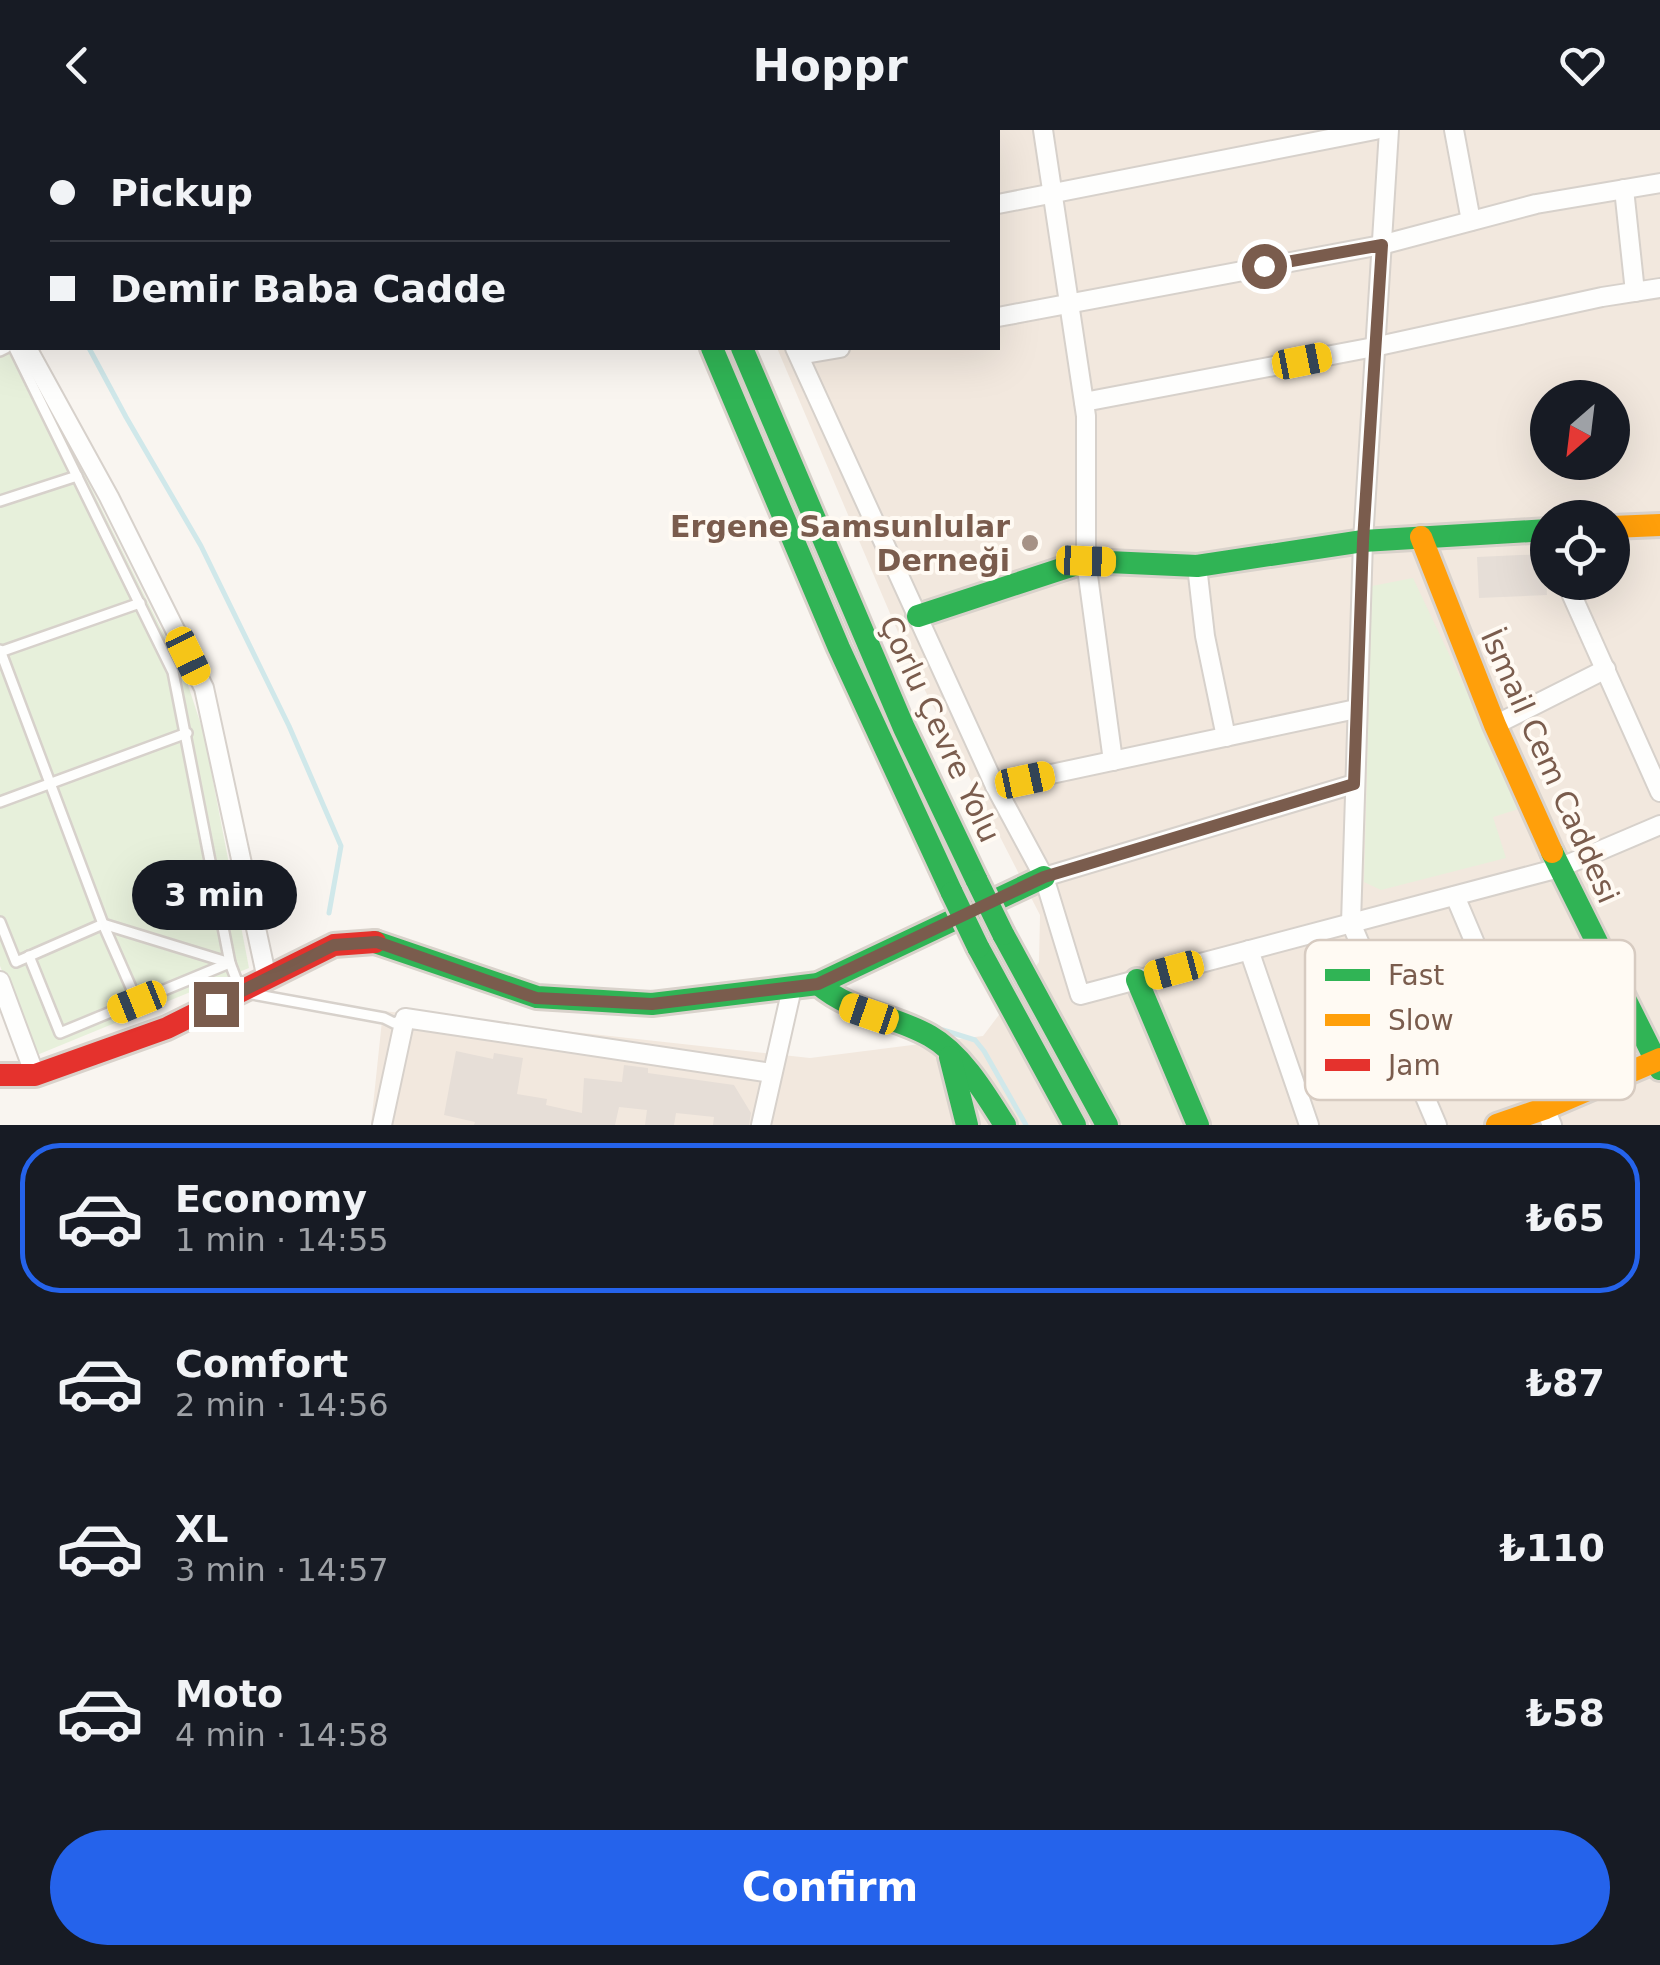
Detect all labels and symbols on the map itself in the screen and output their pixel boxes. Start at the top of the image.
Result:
route start [1242,244,1287,289]
car [1270,341,1334,381]
north arrow [1530,380,1630,480]
place label: Ergene Samsunlular Derneği [670,509,1010,578]
marker: Ergene Samsunlular Derneği [1019,532,1041,554]
car [1055,545,1117,577]
street label: Çorlu Çevre Yolu [872,610,1008,848]
car [161,622,215,690]
street label: İsmail Cem Caddesi [1474,624,1626,908]
car [993,759,1057,801]
callout: 3 min [134,859,298,929]
legend [1305,940,1635,1100]
car [1141,948,1207,992]
text: Fast [1388,959,1444,992]
car [104,977,170,1027]
route end [194,982,239,1027]
car [836,990,902,1038]
text: Slow [1388,1004,1454,1037]
text: Jam [1386,1049,1441,1082]

